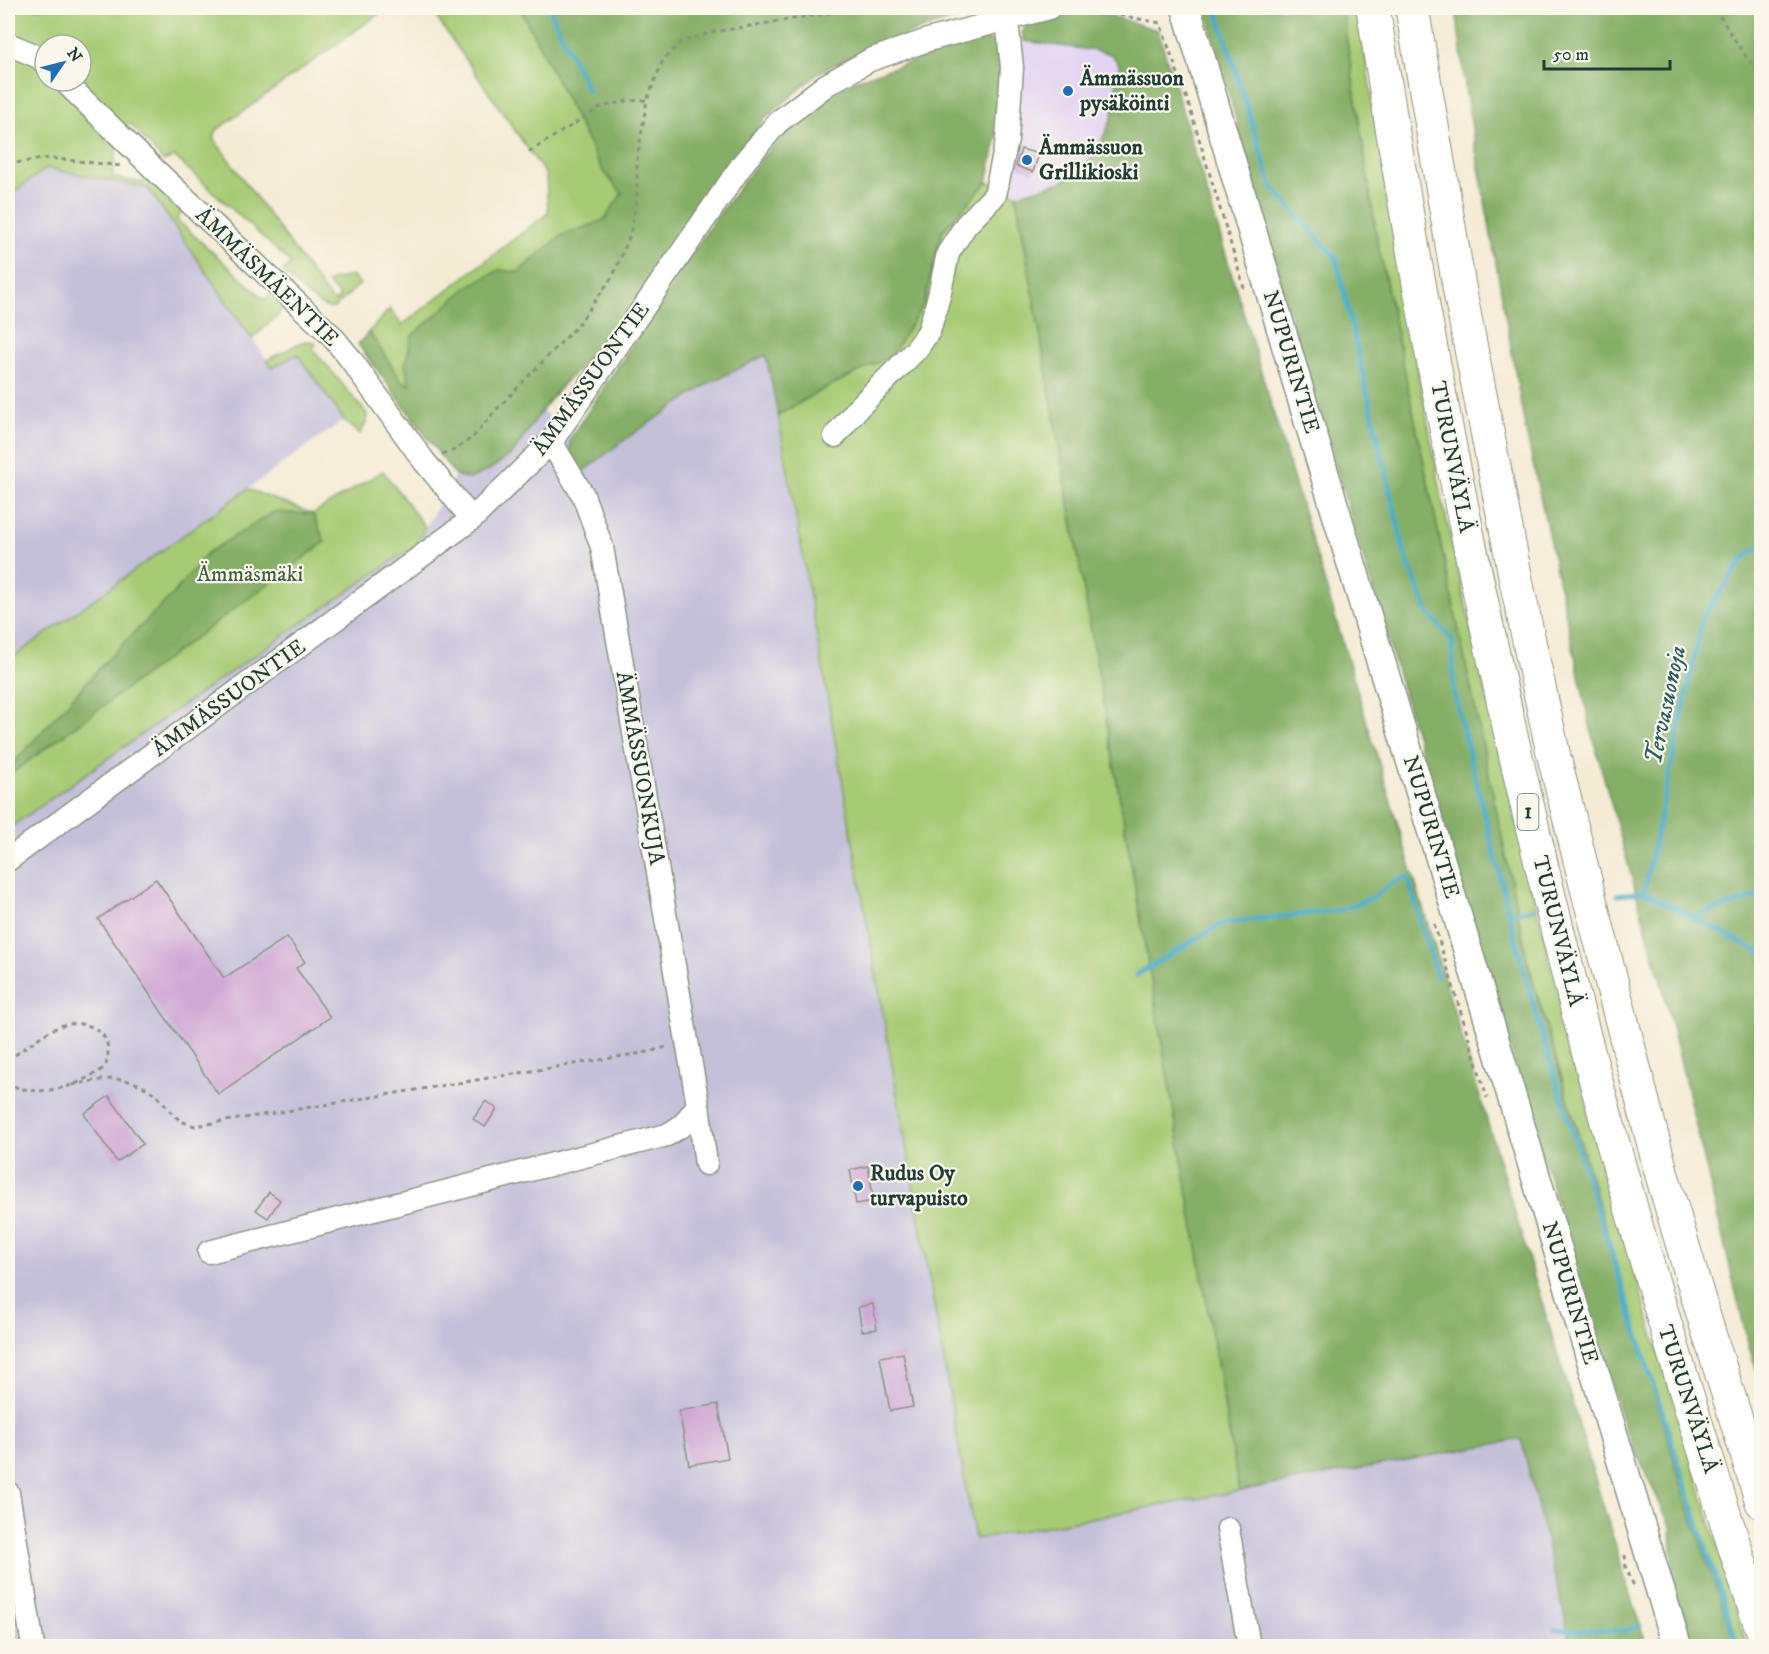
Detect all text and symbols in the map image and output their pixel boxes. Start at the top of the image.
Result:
north arrow [33,33,93,93]
scale bar [1544,33,1670,71]
text: N [63,44,86,66]
text: 50 m [1553,44,1589,66]
place label: Ämmässuon pysäköinti [1079,64,1184,117]
marker: Ämmässuon pysäköinti [1061,84,1075,98]
place label: Ämmässuon Grillikioski [1038,133,1143,186]
marker: Ämmässuon Grillikioski [1020,153,1034,167]
street label: ÄMMÄSMÄENTIE [190,202,344,352]
street label: NUPURINTIE [1256,287,1326,437]
street label: ÄMMÄSSUONTIE [526,297,656,461]
street label: TURUNVÄYLÄ [1424,379,1480,536]
park label: Ämmäsmäki [197,561,303,588]
street label: ÄMMÄSSUONTIE [147,633,311,763]
water label: Tervasuonoja [1639,643,1693,767]
street label: ÄMMÄSSUONKUJA [610,669,670,868]
street label: NUPURINTIE [1396,752,1466,902]
road number: 1 [1518,794,1538,830]
street label: TURUNVÄYLÄ [1526,853,1590,1010]
place label: Rudus Oy turvapuisto [870,1160,968,1212]
marker: Rudus Oy turvapuisto [851,1179,865,1193]
street label: NUPURINTIE [1535,1218,1605,1368]
street label: TURUNVÄYLÄ [1651,1322,1725,1477]

